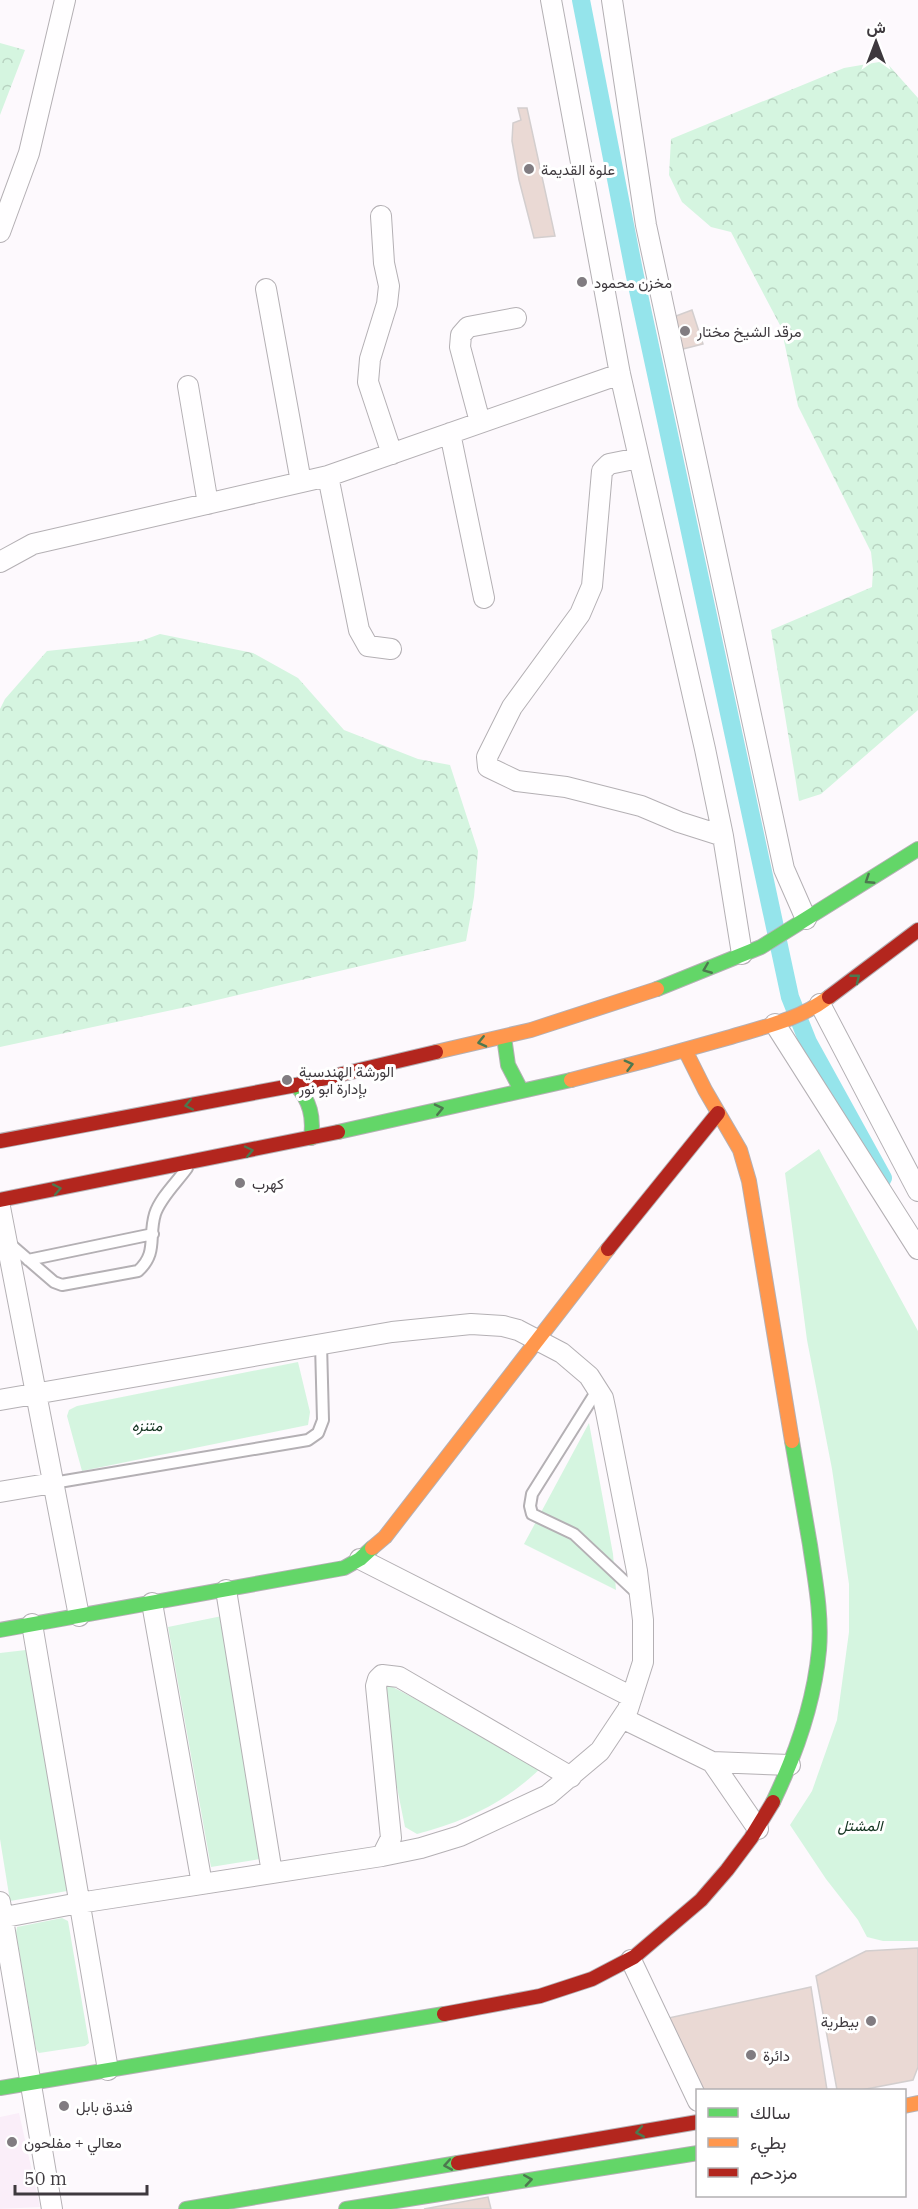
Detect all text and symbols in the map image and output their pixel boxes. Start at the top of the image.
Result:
north arrow [846,12,906,72]
text: ش [866,17,886,37]
place label: علوة القديمة [541,160,615,179]
marker: علوة القديمة [522,162,536,176]
place label: مخزن محمود [594,273,672,292]
marker: مخزن محمود [575,275,589,289]
place label: مرقد الشيخ مختار [696,322,802,343]
marker: مرقد الشيخ مختار [678,324,692,338]
one-way arrow [865,873,875,885]
one-way arrow [702,962,713,974]
one-way arrow [849,974,860,985]
one-way arrow [477,1034,487,1047]
one-way arrow [623,1060,634,1072]
place label: الورشة الهندسية بإدارة ابو نور [298,1062,394,1099]
marker: الورشة الهندسية بإدارة ابو نور [280,1073,294,1087]
one-way arrow [184,1098,194,1111]
one-way arrow [434,1103,444,1116]
one-way arrow [243,1145,253,1158]
place label: كهرب [252,1174,284,1193]
marker: كهرب [233,1176,247,1190]
one-way arrow [52,1183,62,1196]
park label: متنزه [132,1416,163,1435]
park label: المشتل [838,1816,884,1835]
place label: بيطرية [821,2012,859,2031]
marker: بيطرية [864,2014,878,2028]
place label: دائرة [763,2046,790,2065]
marker: دائرة [744,2048,758,2062]
legend [696,2089,906,2197]
place label: فندق بابل [76,2097,133,2116]
marker: فندق بابل [57,2099,71,2113]
text: سالك [750,2101,790,2124]
one-way arrow [635,2125,645,2138]
text: بطيء [750,2131,786,2158]
place label: معالي + مفلحون [24,2133,122,2156]
marker: معالي + مفلحون [5,2135,19,2149]
scale bar [15,2158,147,2196]
one-way arrow [443,2158,453,2171]
text: مزدحم [750,2161,797,2185]
text: 50 m [24,2167,67,2190]
one-way arrow [523,2174,533,2186]

